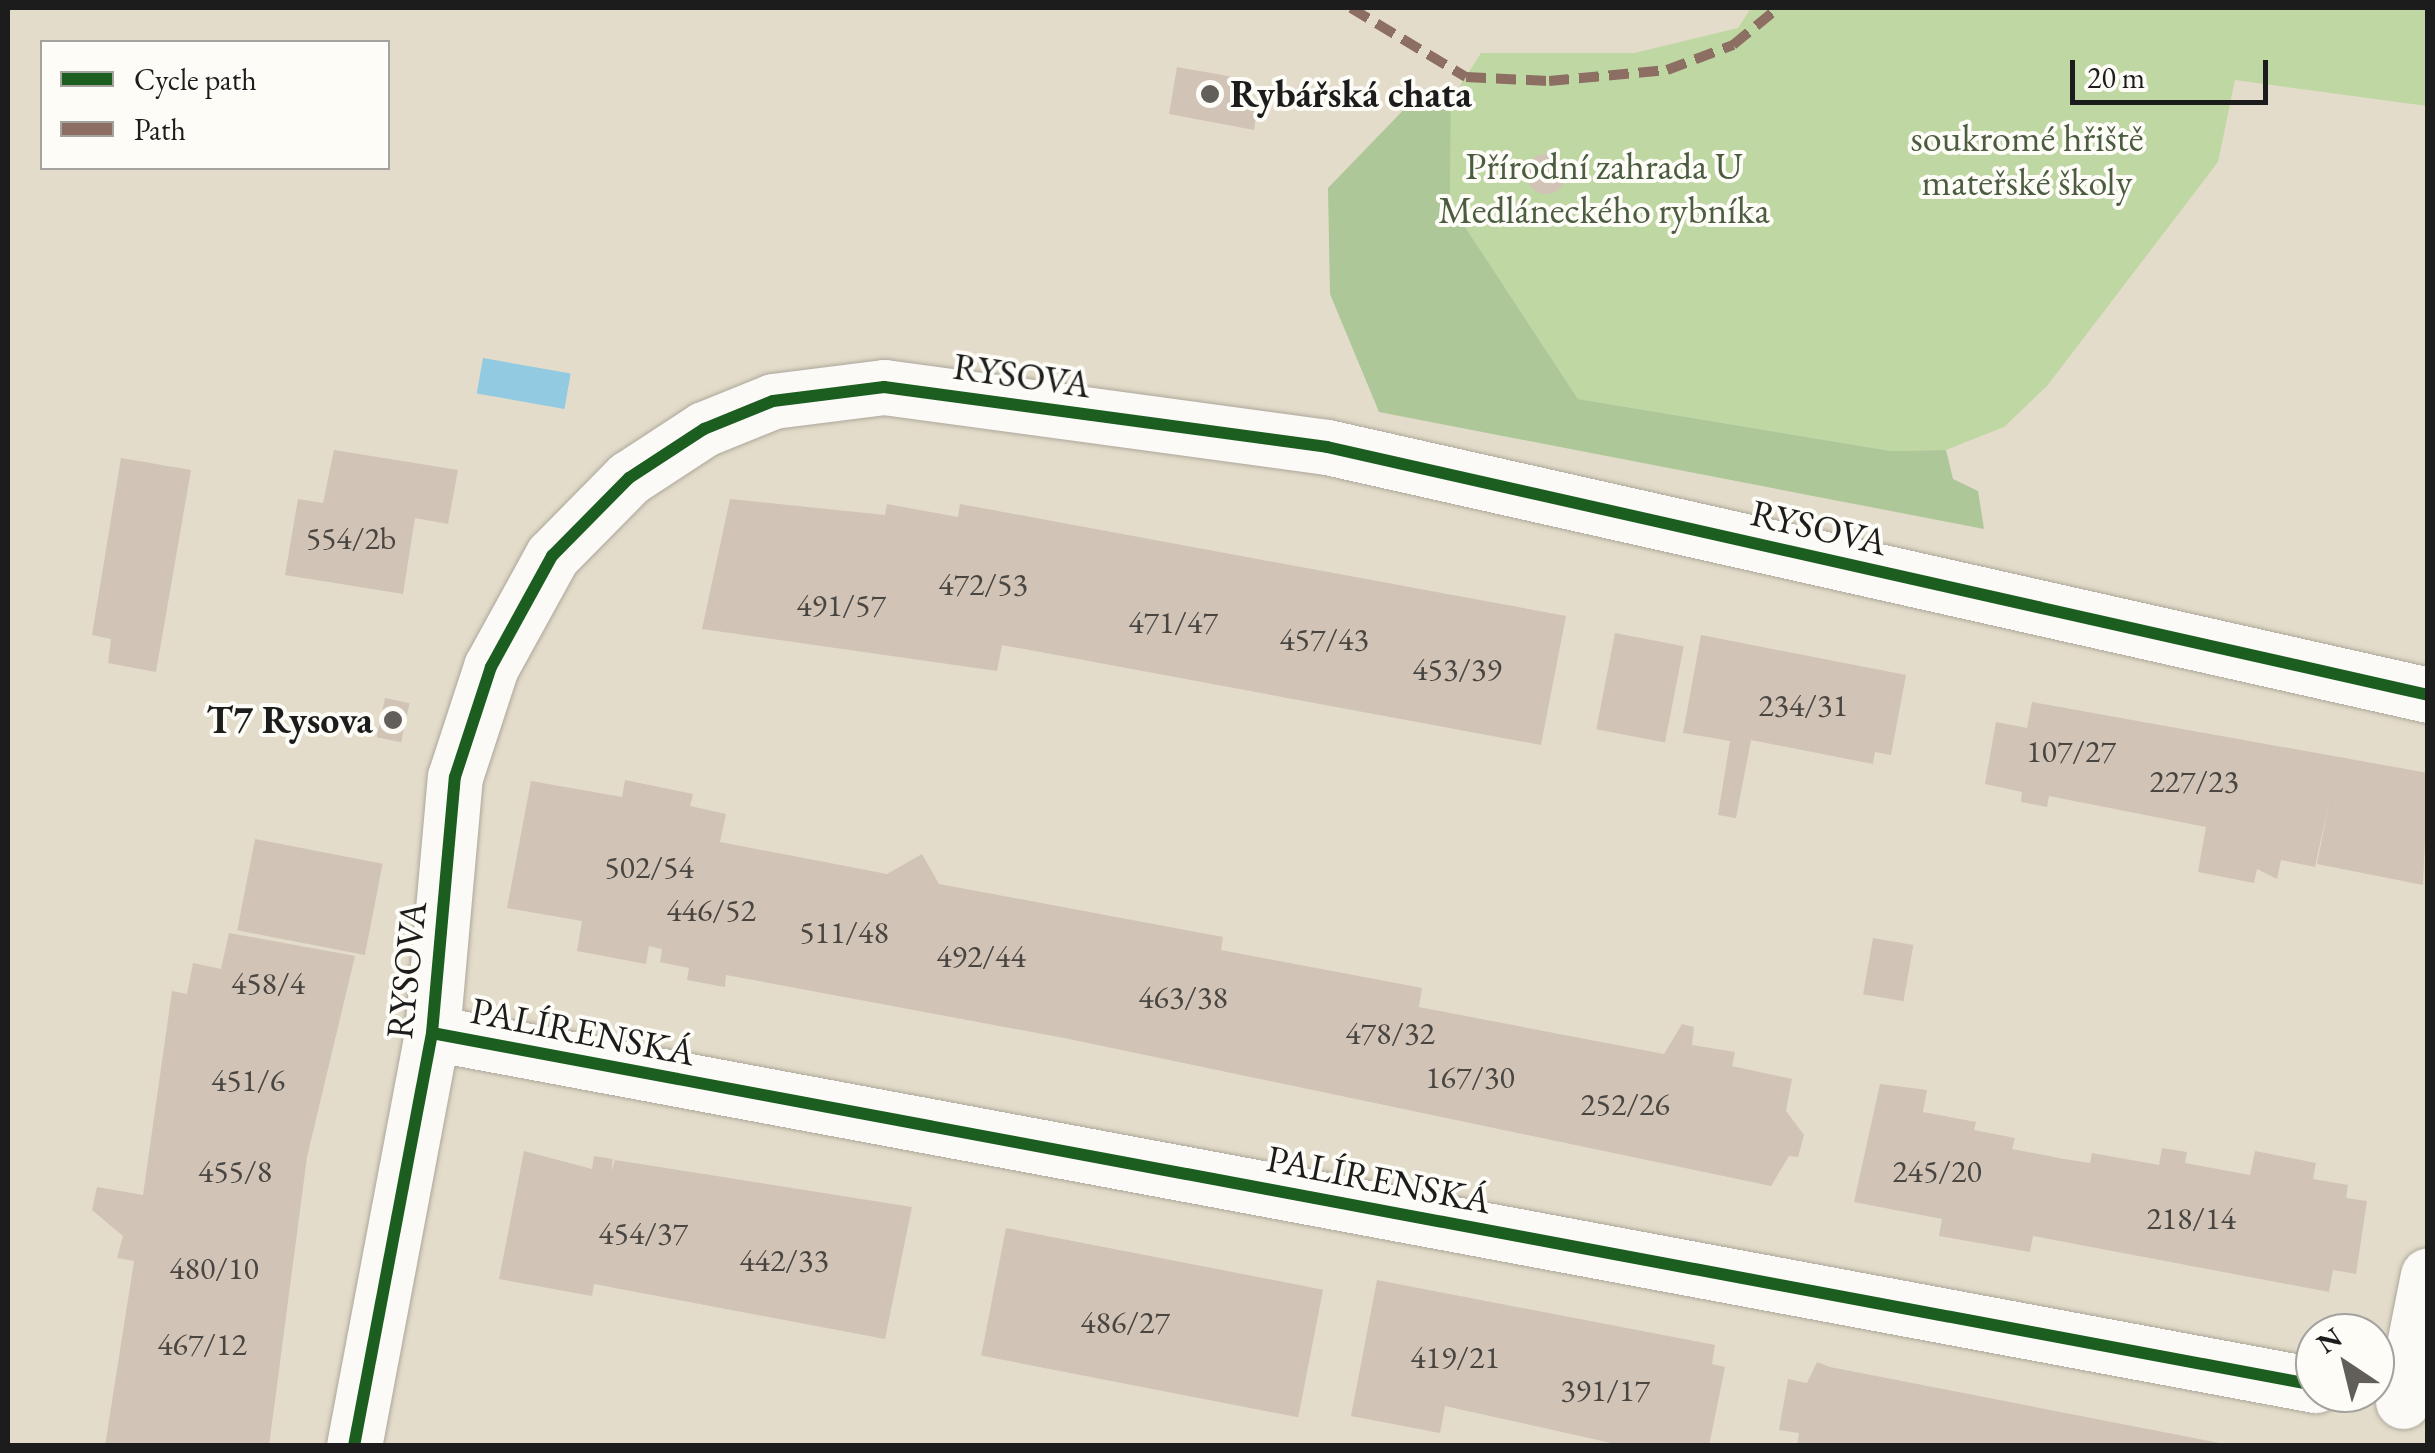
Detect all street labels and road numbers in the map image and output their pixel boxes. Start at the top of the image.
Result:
street label: RYSOVA [950,343,1094,407]
street label: RYSOVA [1747,489,1891,565]
street label: RYSOVA [376,899,436,1041]
street label: PALÍRENSKÁ [467,987,699,1075]
street label: PALÍRENSKÁ [1263,1135,1495,1223]

